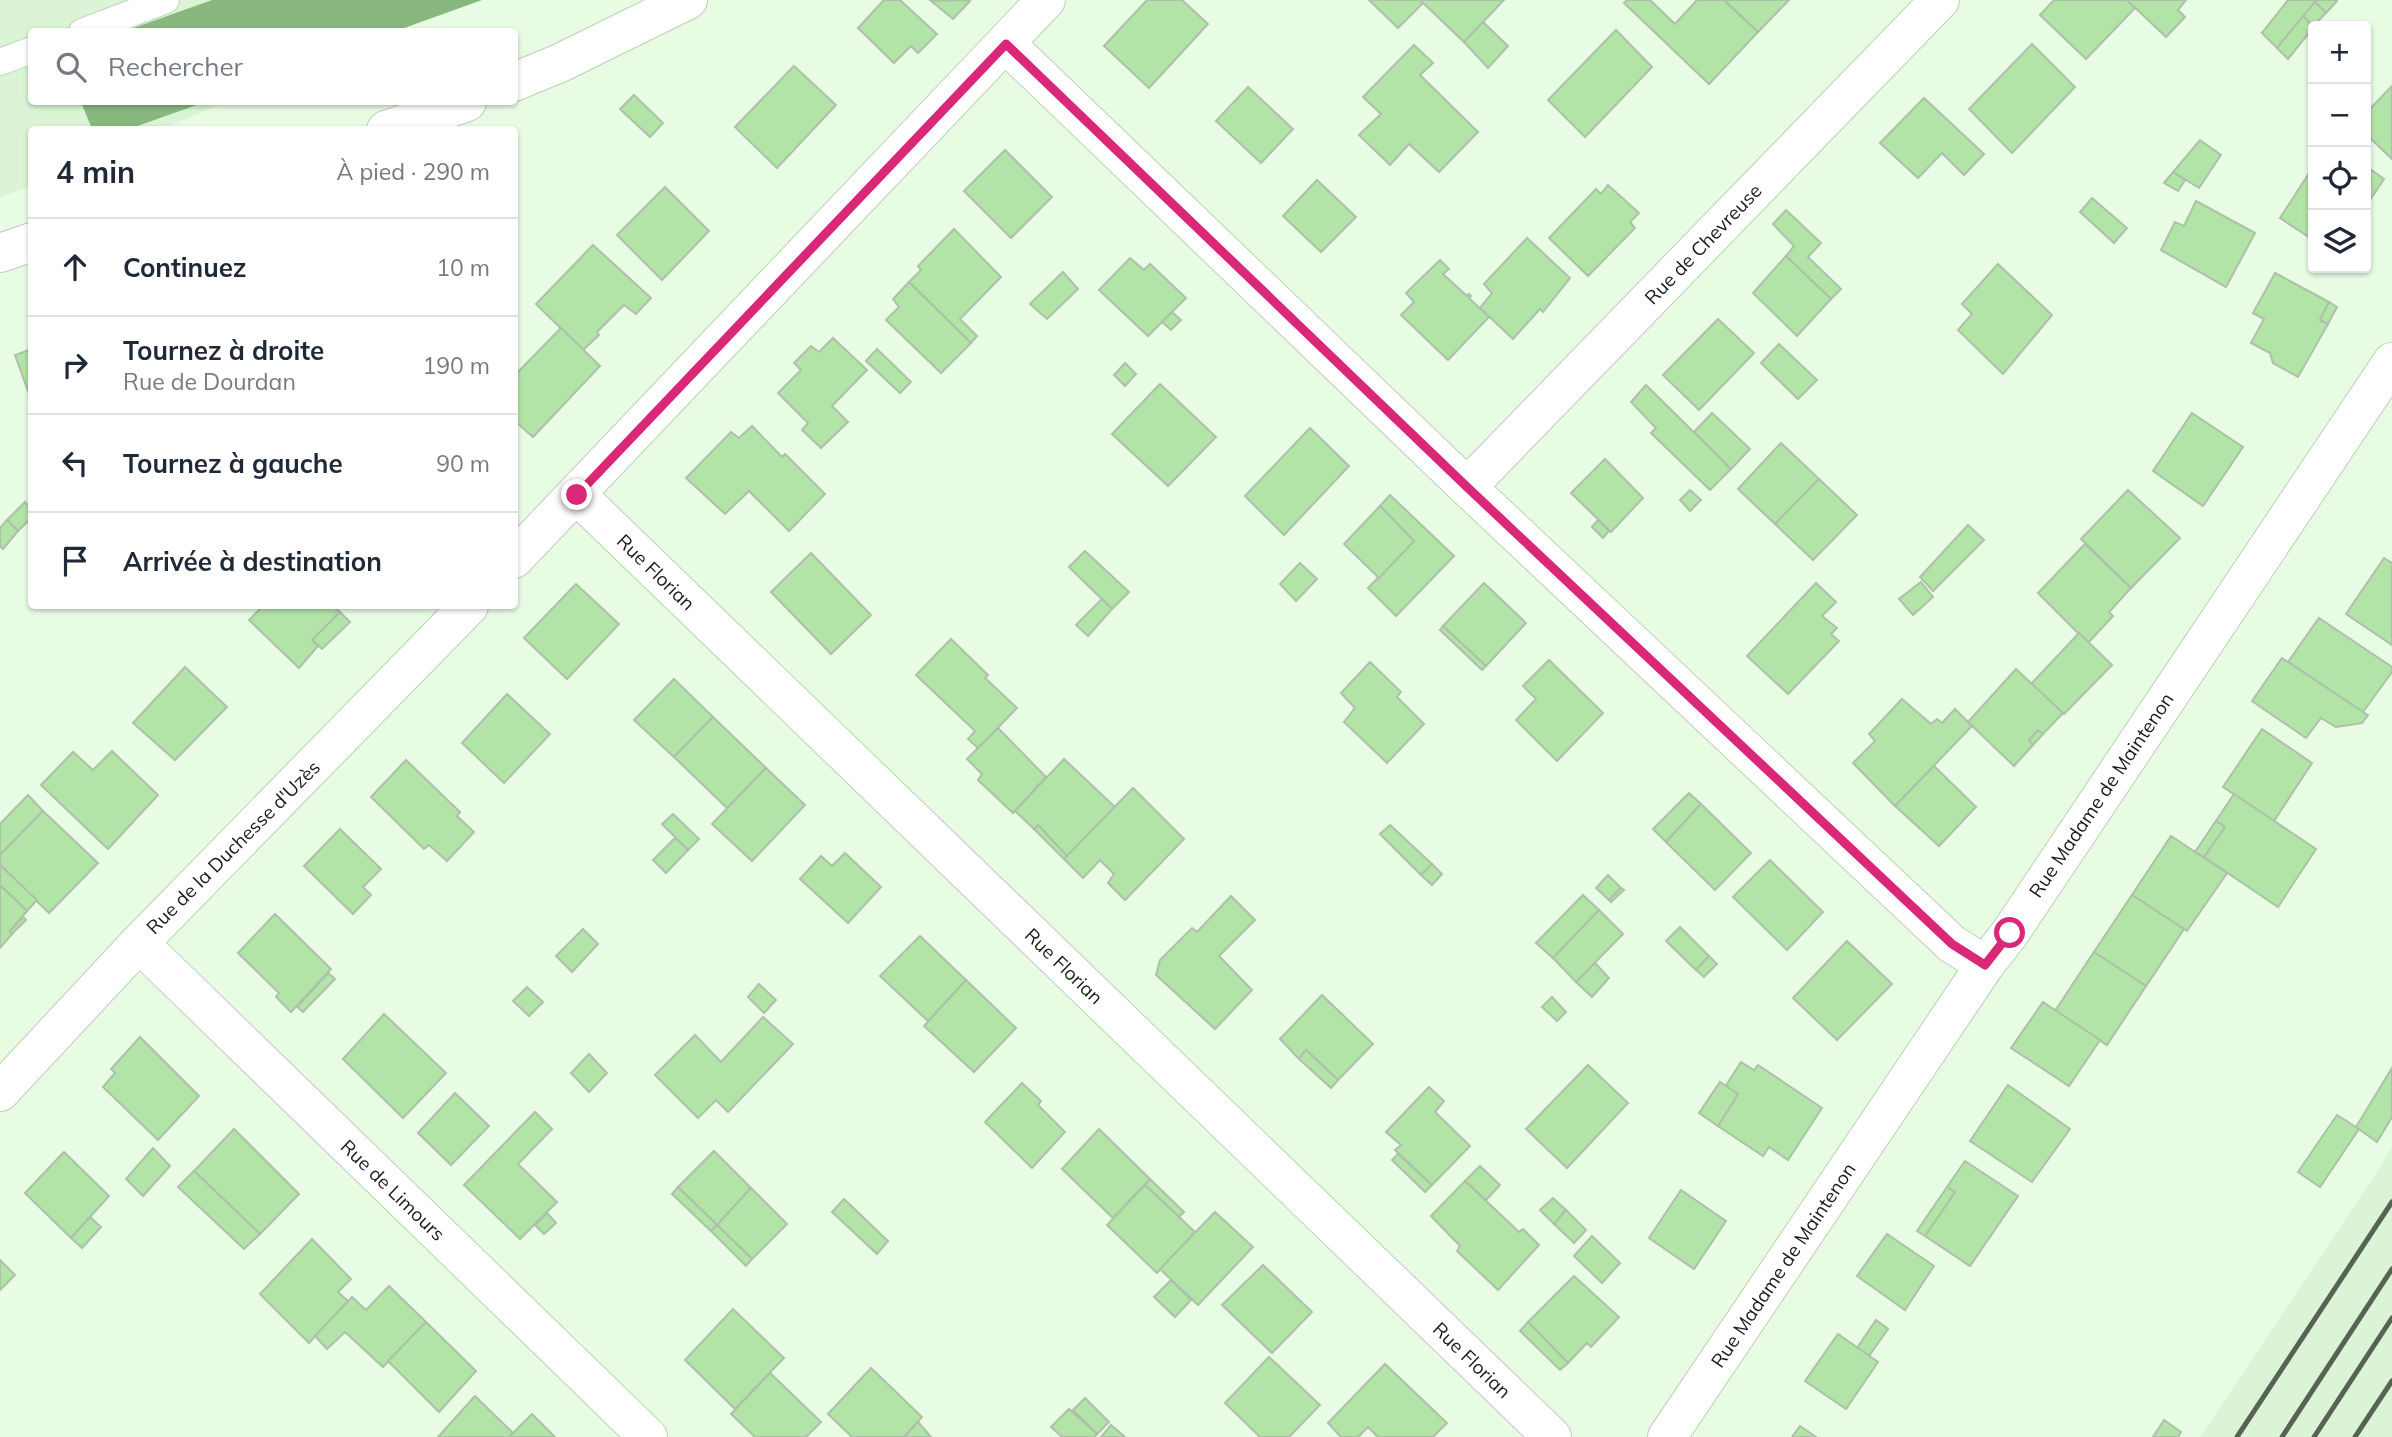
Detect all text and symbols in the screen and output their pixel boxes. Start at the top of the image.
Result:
map controls [2308,21,2371,273]
button: + [2308,21,2371,84]
search box [28,28,518,105]
icon: search [52,48,90,86]
text: Rechercher [108,50,243,83]
button: − [2308,84,2371,147]
button: locate [2308,147,2371,210]
text: 4 min [56,153,135,191]
text: À pied · 290 m [337,157,490,186]
street label: Rue de Chevreuse [1639,179,1767,309]
button: layers [2308,210,2371,273]
icon: ahead [56,248,94,286]
text: Continuez [123,251,247,284]
text: 10 m [436,253,490,282]
text: Tournez à droite [123,334,324,367]
icon: right [56,346,94,384]
text: 190 m [422,351,490,380]
text: Rue de Dourdan [123,367,296,396]
icon: left [56,444,94,482]
text: Tournez à gauche [123,447,343,480]
text: 90 m [436,449,490,478]
route end [561,479,592,510]
street label: Rue Florian [612,529,700,615]
icon: arrive [56,542,94,580]
text: Arrivée à destination [123,545,382,578]
street label: Rue Madame de Maintenon [2023,688,2179,902]
street label: Rue de la Duchesse d'Uzès [141,755,325,939]
route start [1994,917,2025,948]
street label: Rue Florian [1020,923,1108,1009]
street label: Rue de Limours [336,1134,450,1246]
street label: Rue Madame de Maintenon [1705,1158,1861,1372]
street label: Rue Florian [1428,1317,1516,1403]

